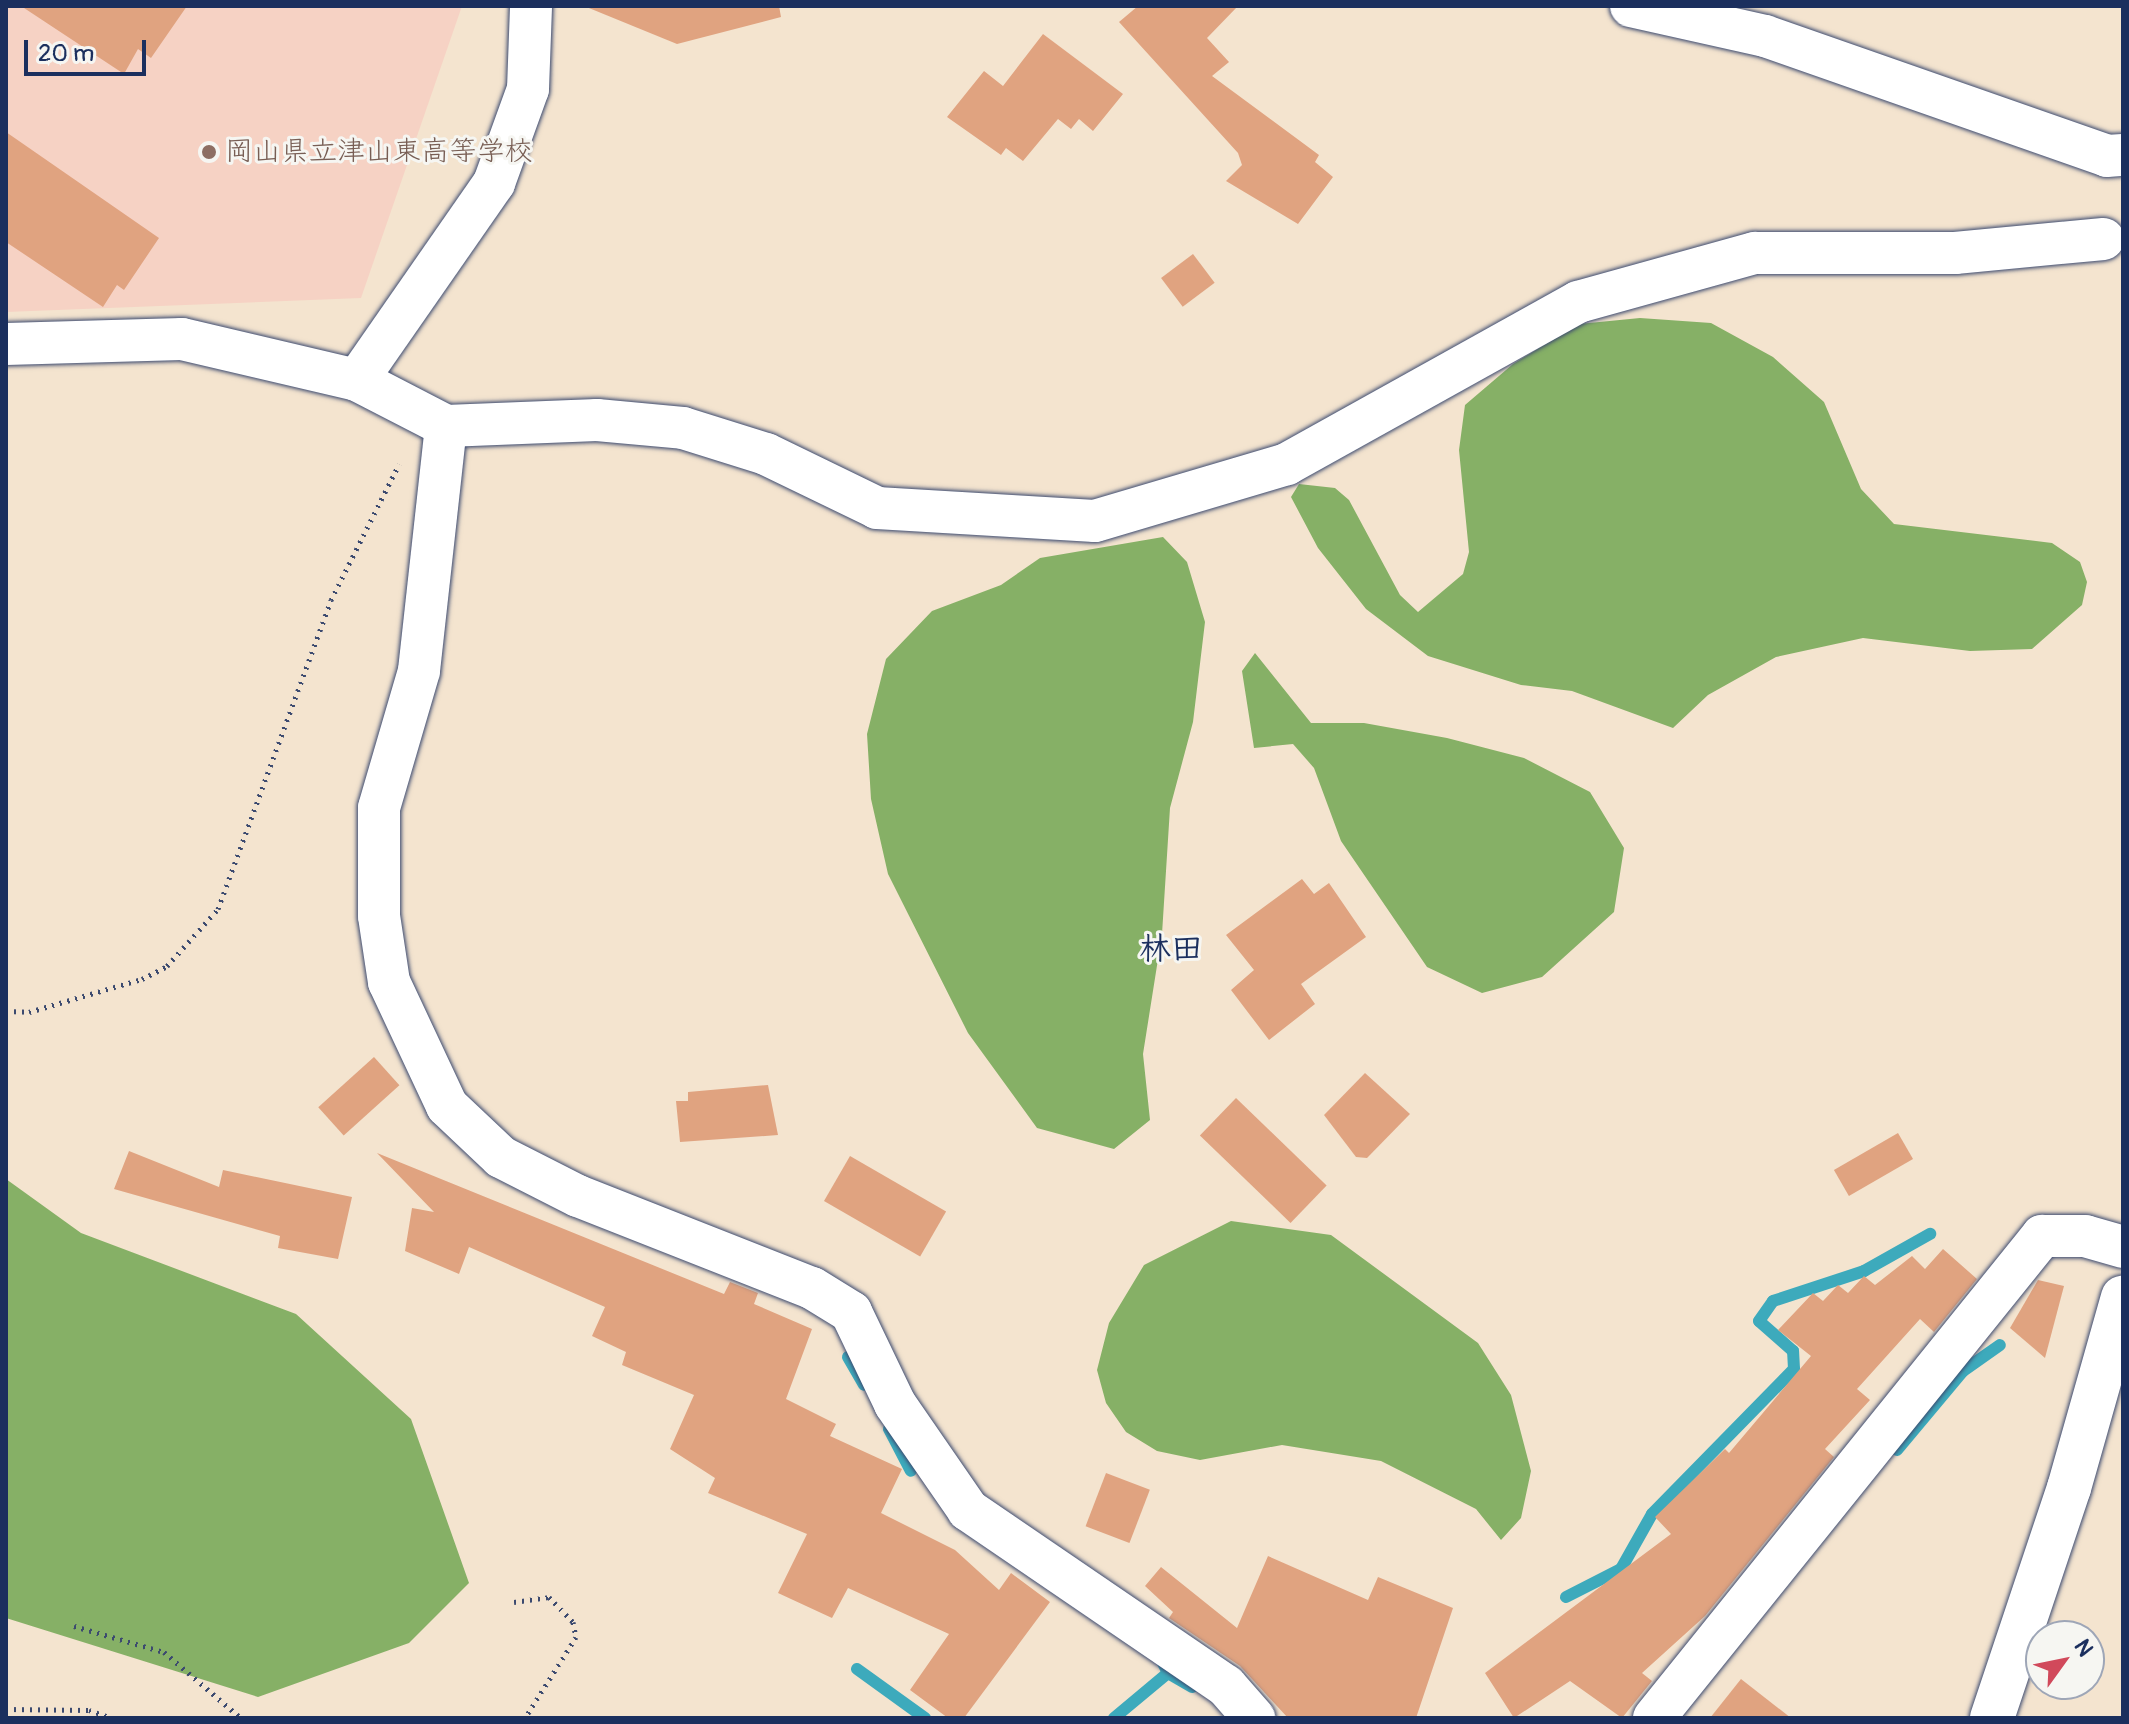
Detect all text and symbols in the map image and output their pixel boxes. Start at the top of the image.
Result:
scale bar [28,24,150,74]
text: 20 m [38,39,94,68]
place label: 岡山県立津山東高等学校 [225,135,533,169]
marker: 岡山県立津山東高等学校 [200,143,218,161]
district label: 林田 [1139,930,1203,968]
north arrow [2025,1620,2105,1700]
text: N [2068,1634,2099,1662]

